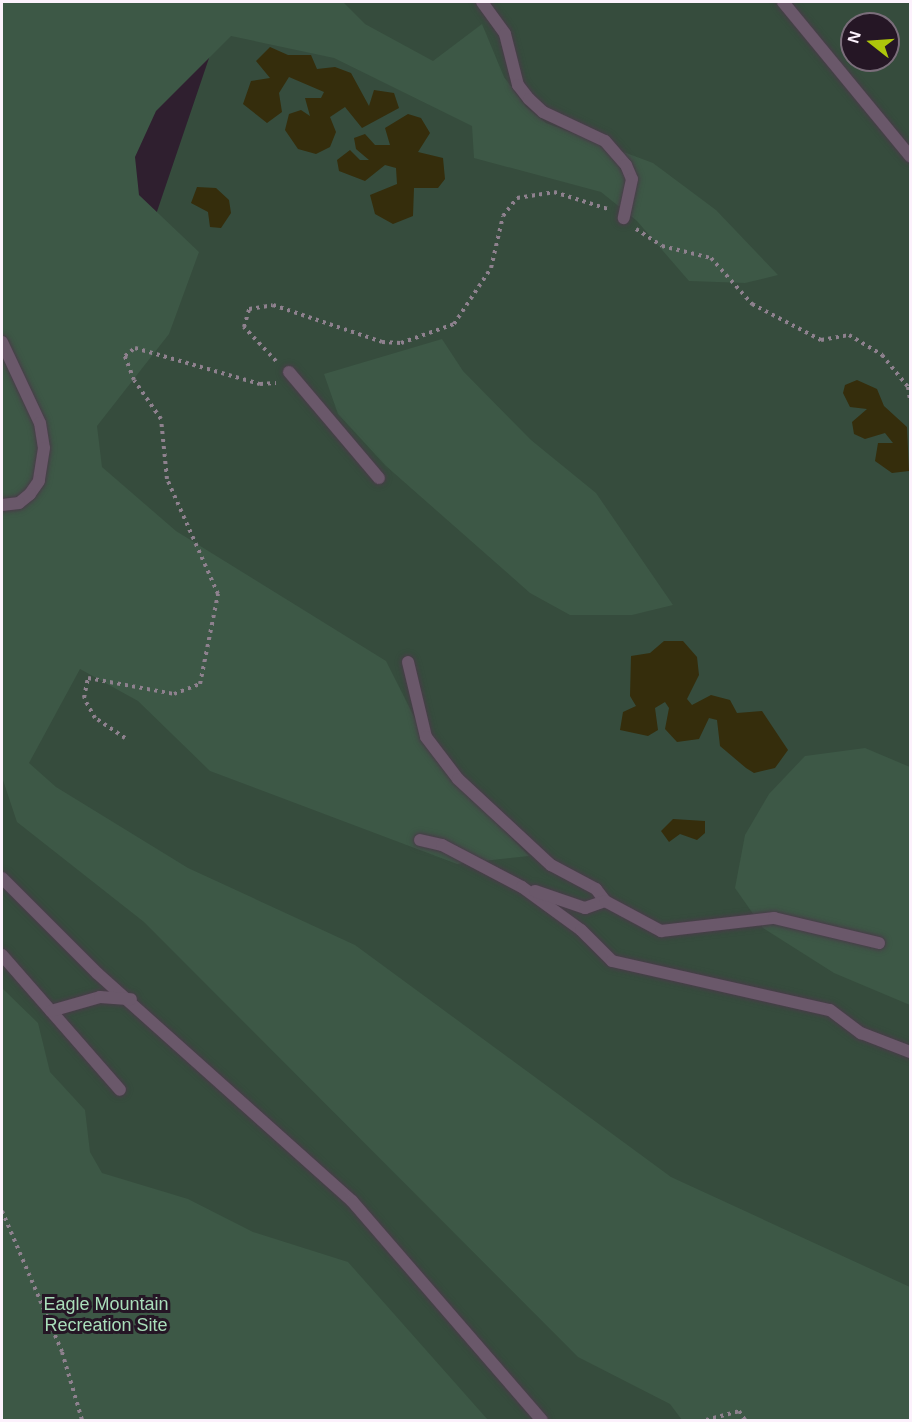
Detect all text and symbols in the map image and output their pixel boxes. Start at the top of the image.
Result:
north arrow [840,12,900,72]
text: N [844,29,864,45]
park label: Eagle Mountain Recreation Site [43,1294,169,1336]

